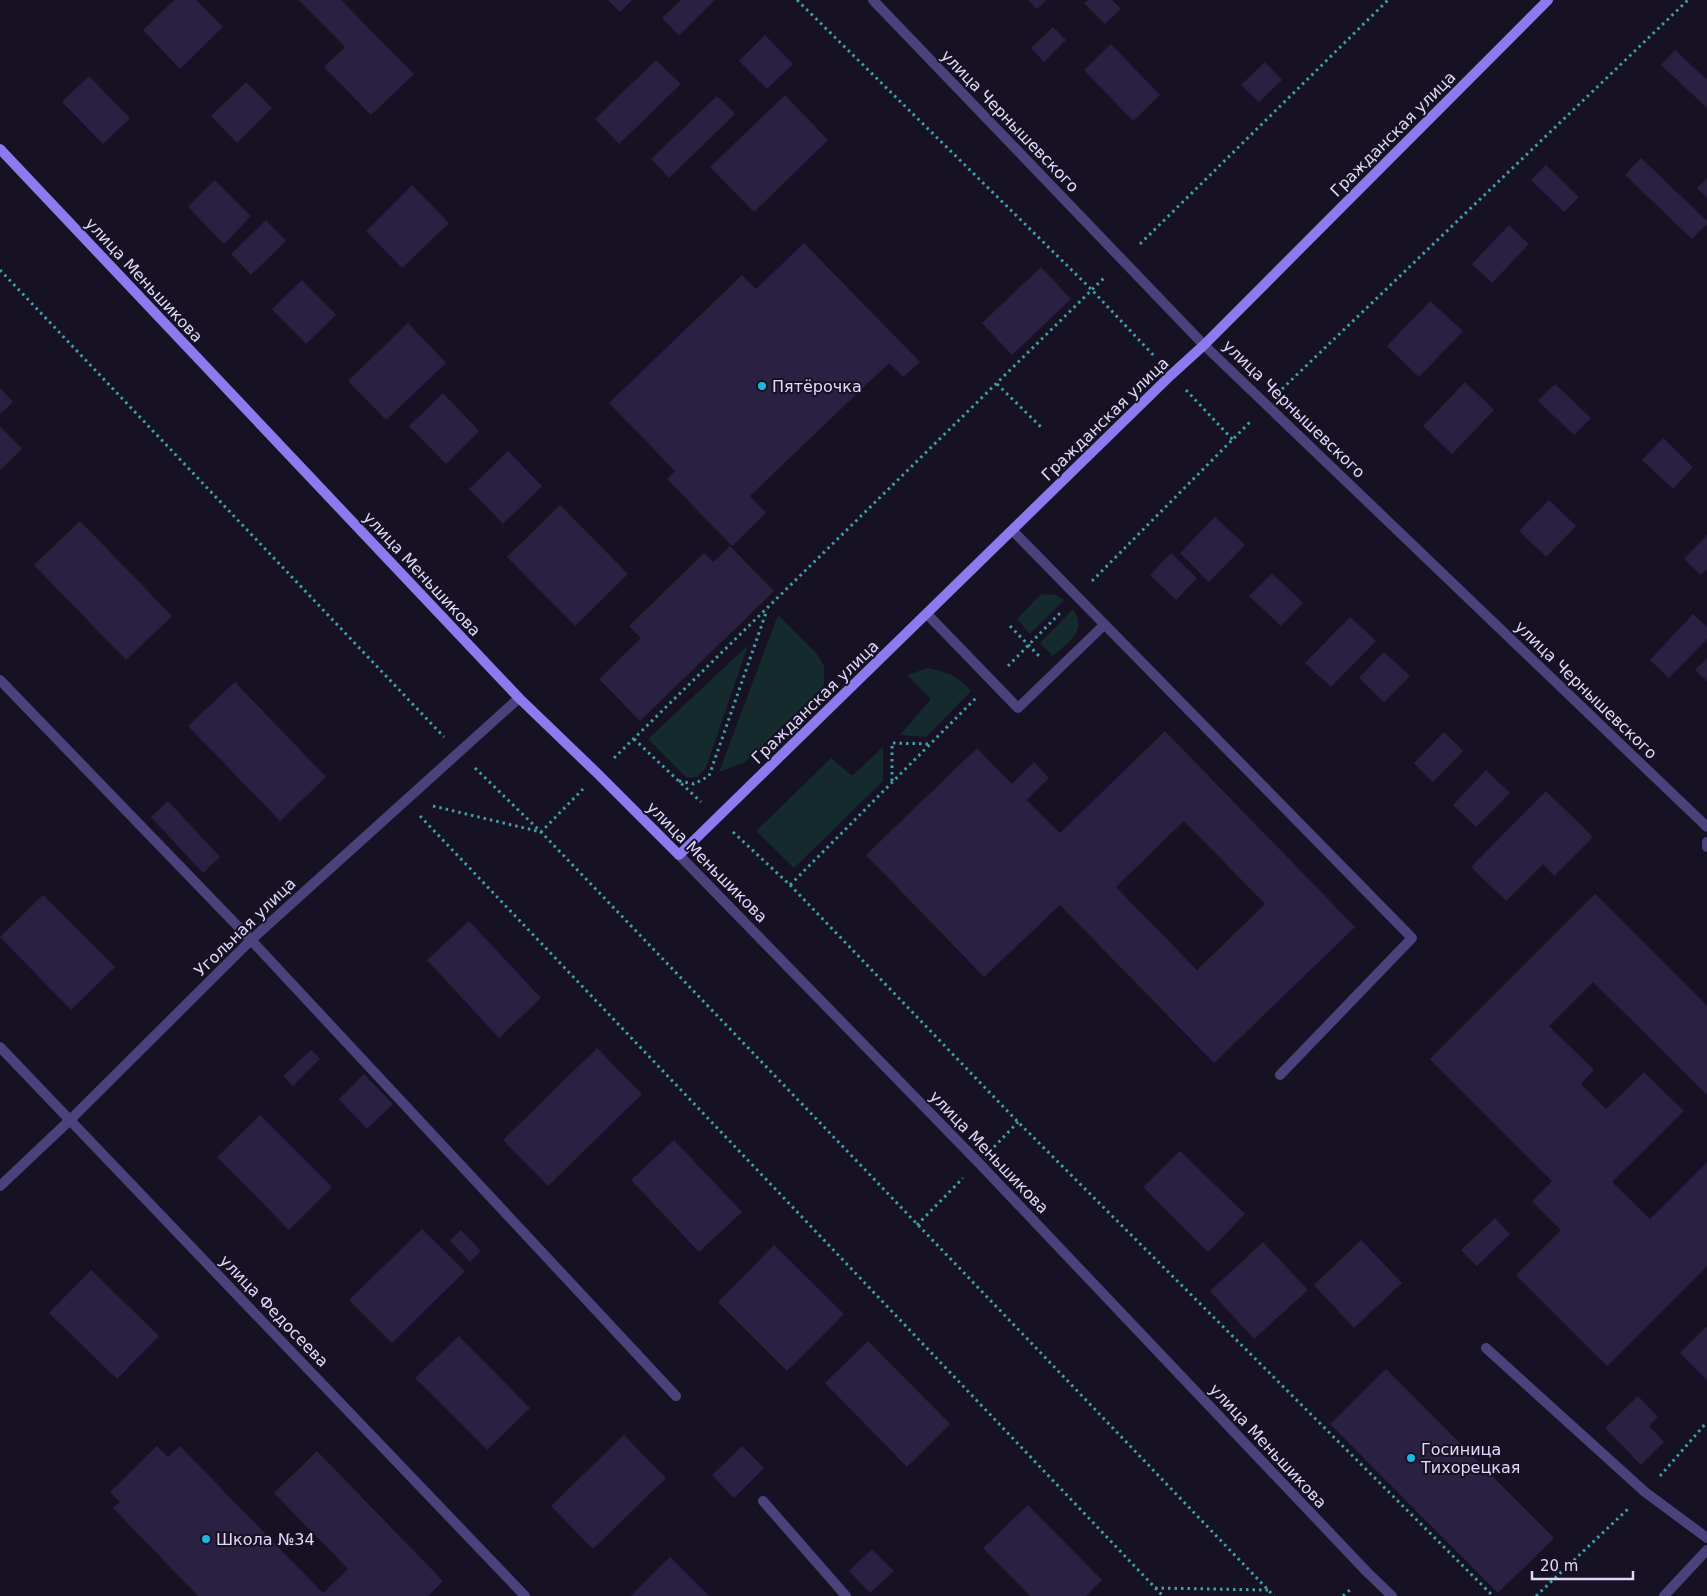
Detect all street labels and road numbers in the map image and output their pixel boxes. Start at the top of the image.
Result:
street label: улица Чернышевского [937,46,1083,196]
street label: Гражданская улица [1326,67,1460,201]
street label: улица Меньшикова [81,214,207,346]
street label: улица Чернышевского [1219,336,1369,482]
street label: Гражданская улица [1038,353,1172,485]
street label: улица Меньшикова [359,508,485,640]
street label: улица Чернышевского [1511,617,1661,763]
street label: Гражданская улица [748,636,882,768]
street label: улица Меньшикова [643,798,771,926]
street label: Угольная улица [190,874,300,980]
street label: улица Меньшикова [926,1087,1052,1217]
street label: улица Федосеева [216,1251,332,1371]
street label: улица Меньшикова [1205,1380,1331,1512]

